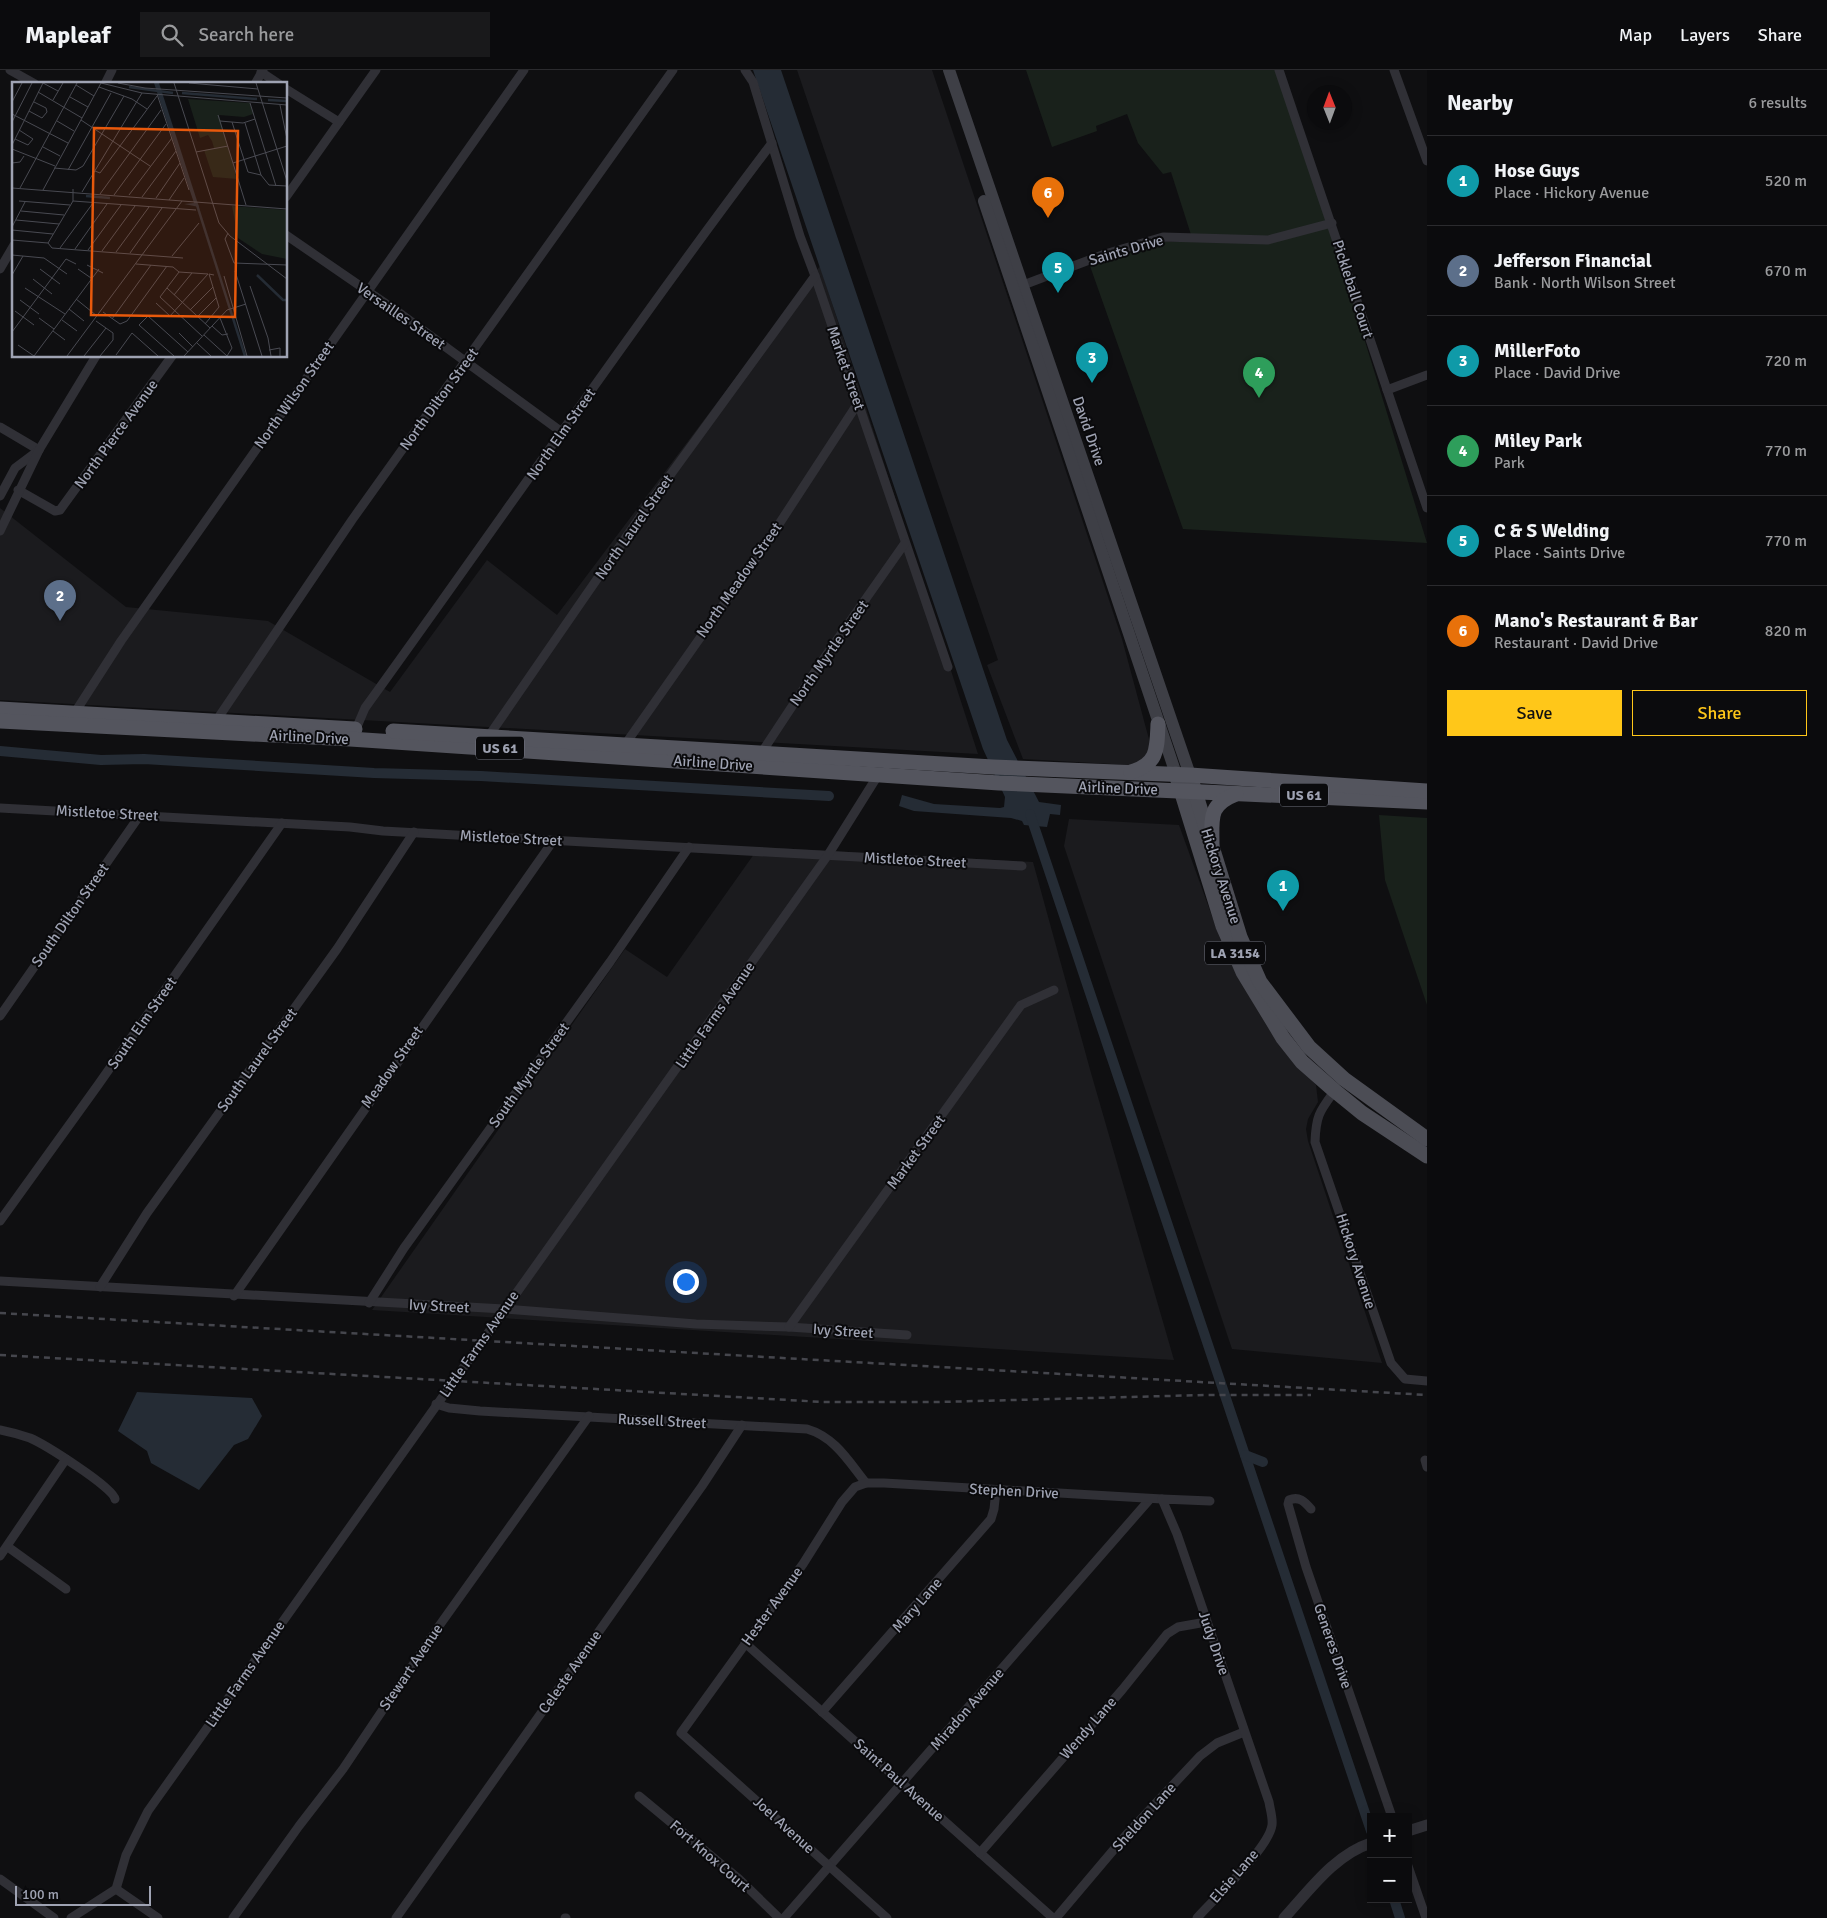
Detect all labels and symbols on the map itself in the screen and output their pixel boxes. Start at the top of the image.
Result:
inset map [12,82,288,358]
north arrow [1307,85,1352,130]
pin: 6 [1032,177,1064,218]
street label: Saints Drive [1087,231,1165,269]
street label: Pickleball Court [1329,238,1377,340]
pin: 5 [1042,252,1074,293]
street label: Versailles Street [353,279,449,353]
street label: Market Street [823,324,869,412]
street label: North Wilson Street [250,338,338,452]
pin: 3 [1076,342,1108,383]
street label: North Dilton Street [396,344,482,454]
pin: 4 [1243,357,1275,398]
street label: North Pierce Avenue [70,376,162,492]
street label: North Elm Street [523,385,599,483]
street label: David Drive [1069,394,1109,468]
street label: North Laurel Street [591,471,677,583]
street label: North Meadow Street [692,519,786,641]
pin: 2 [44,580,76,621]
street label: North Myrtle Street [786,597,872,709]
street label: Airline Drive [269,726,349,748]
road number: US 61 [476,736,524,760]
street label: Airline Drive [673,751,753,775]
street label: Airline Drive [1078,778,1158,798]
road number: US 61 [1280,784,1328,806]
street label: Mistletoe Street [55,801,159,825]
street label: Mistletoe Street [459,826,563,850]
street label: Hickory Avenue [1197,826,1245,926]
street label: Mistletoe Street [863,848,967,872]
street label: South Dilton Street [28,860,112,970]
pin: 1 [1267,870,1299,911]
road number: LA 3154 [1205,941,1265,964]
street label: Little Farms Avenue [671,958,759,1072]
street label: South Elm Street [104,973,180,1073]
street label: South Laurel Street [213,1005,301,1115]
street label: South Myrtle Street [485,1019,573,1131]
street label: Meadow Street [357,1023,427,1111]
street label: Market Street [883,1111,949,1193]
street label: Hickory Avenue [1332,1211,1380,1311]
your location [673,1269,699,1295]
street label: Little Farms Avenue [435,1287,523,1401]
street label: Ivy Street [408,1295,470,1317]
street label: Ivy Street [812,1320,874,1342]
street label: Russell Street [617,1410,707,1432]
street label: Stephen Drive [969,1480,1059,1502]
street label: Hester Avenue [738,1563,806,1649]
street label: Mary Lane [888,1574,946,1636]
street label: Generes Drive [1310,1601,1356,1691]
street label: Judy Drive [1195,1609,1233,1677]
street label: Little Farms Avenue [201,1617,289,1731]
street label: Stewart Avenue [375,1620,447,1714]
street label: Celeste Avenue [535,1627,605,1717]
street label: Miradon Avenue [926,1664,1008,1754]
street label: Wendy Lane [1056,1693,1120,1763]
street label: Saint Paul Avenue [850,1735,948,1825]
street label: Sheldon Lane [1108,1779,1180,1855]
street label: Joel Avenue [749,1793,819,1857]
street label: Fort Knox Court [666,1816,754,1896]
street label: Elsie Lane [1206,1845,1262,1907]
scale bar [15,1883,151,1906]

